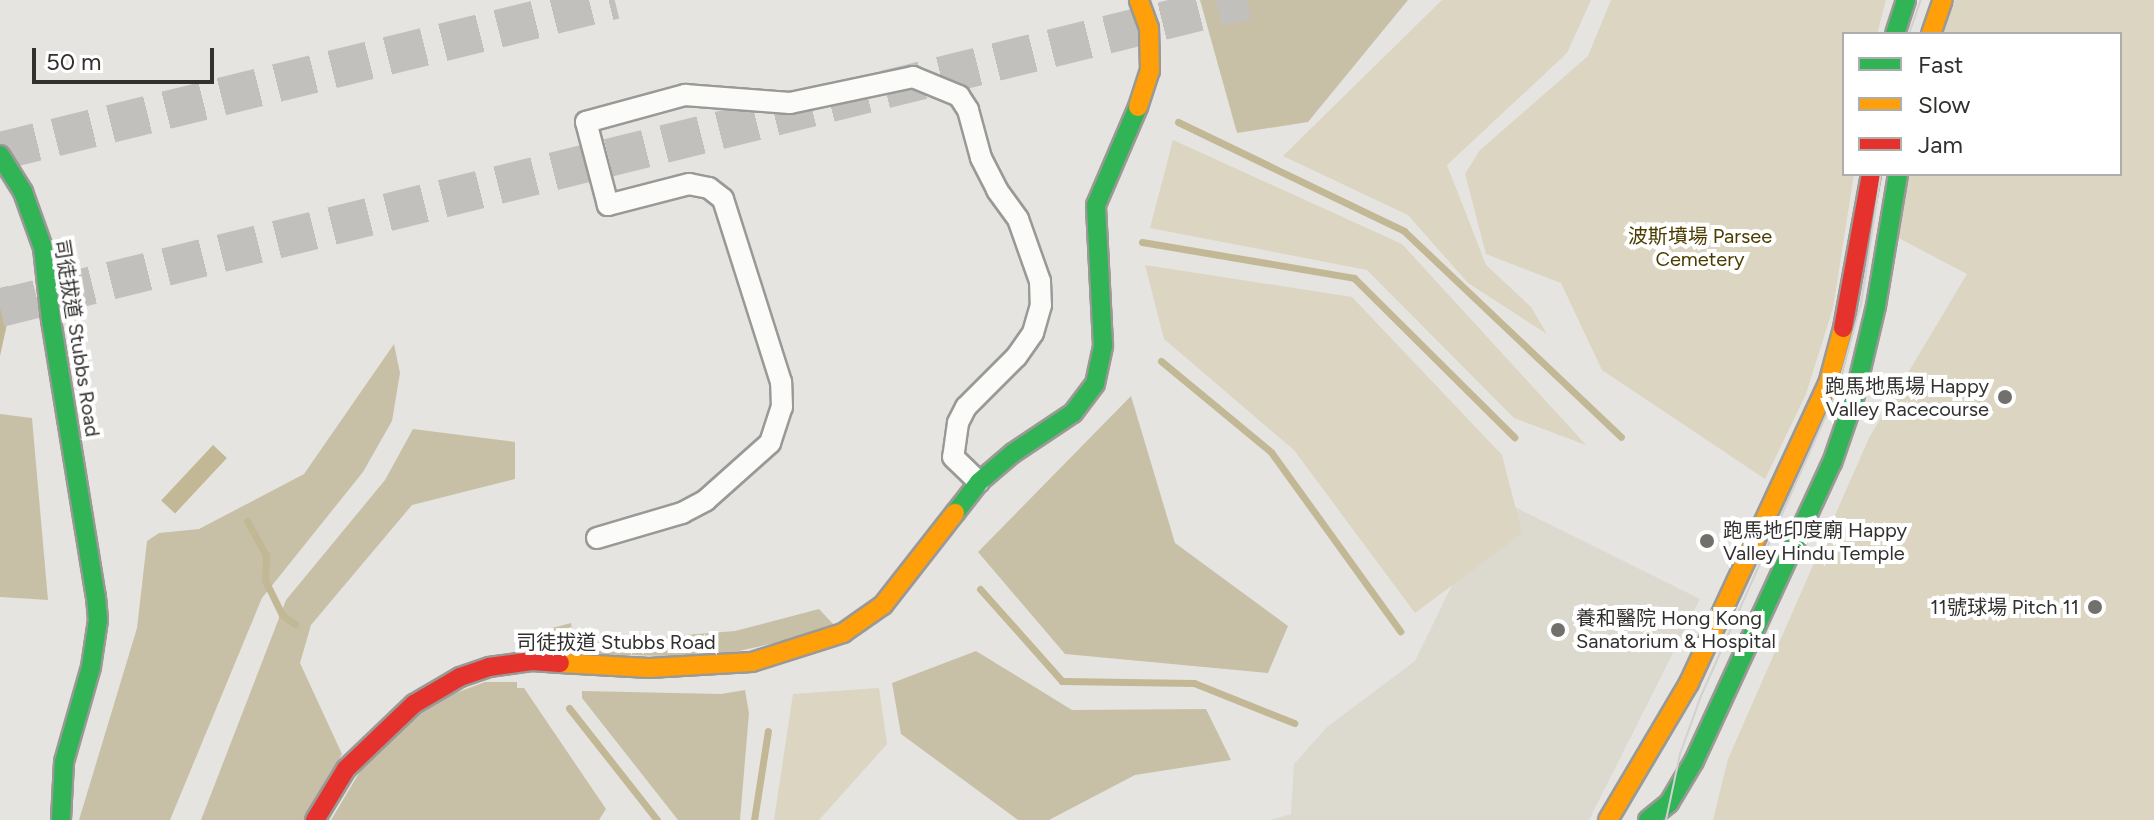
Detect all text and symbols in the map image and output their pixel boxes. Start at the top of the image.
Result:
scale bar [36,32,218,82]
legend [1842,32,2122,176]
text: 50 m [46,47,102,76]
text: Fast [1918,50,1963,79]
text: Slow [1918,90,1970,119]
text: Jam [1918,130,1963,159]
park label: 波斯墳場 Parsee Cemetery [1628,225,1772,272]
street label: 司徒拔道 Stubbs Road [50,238,104,438]
place label: 跑馬地馬場 Happy Valley Racecourse [1825,374,1989,421]
marker: 跑馬地馬場 Happy Valley Racecourse [1996,388,2014,406]
place label: 跑馬地印度廟 Happy Valley Hindu Temple [1723,518,1907,565]
marker: 跑馬地印度廟 Happy Valley Hindu Temple [1698,532,1716,550]
place label: 11號球場 Pitch 11 [1930,595,2079,619]
marker: 11號球場 Pitch 11 [2086,598,2104,616]
place label: 養和醫院 Hong Kong Sanatorium & Hospital [1576,606,1776,653]
marker: 養和醫院 Hong Kong Sanatorium & Hospital [1547,619,1569,641]
street label: 司徒拔道 Stubbs Road [516,630,716,654]

